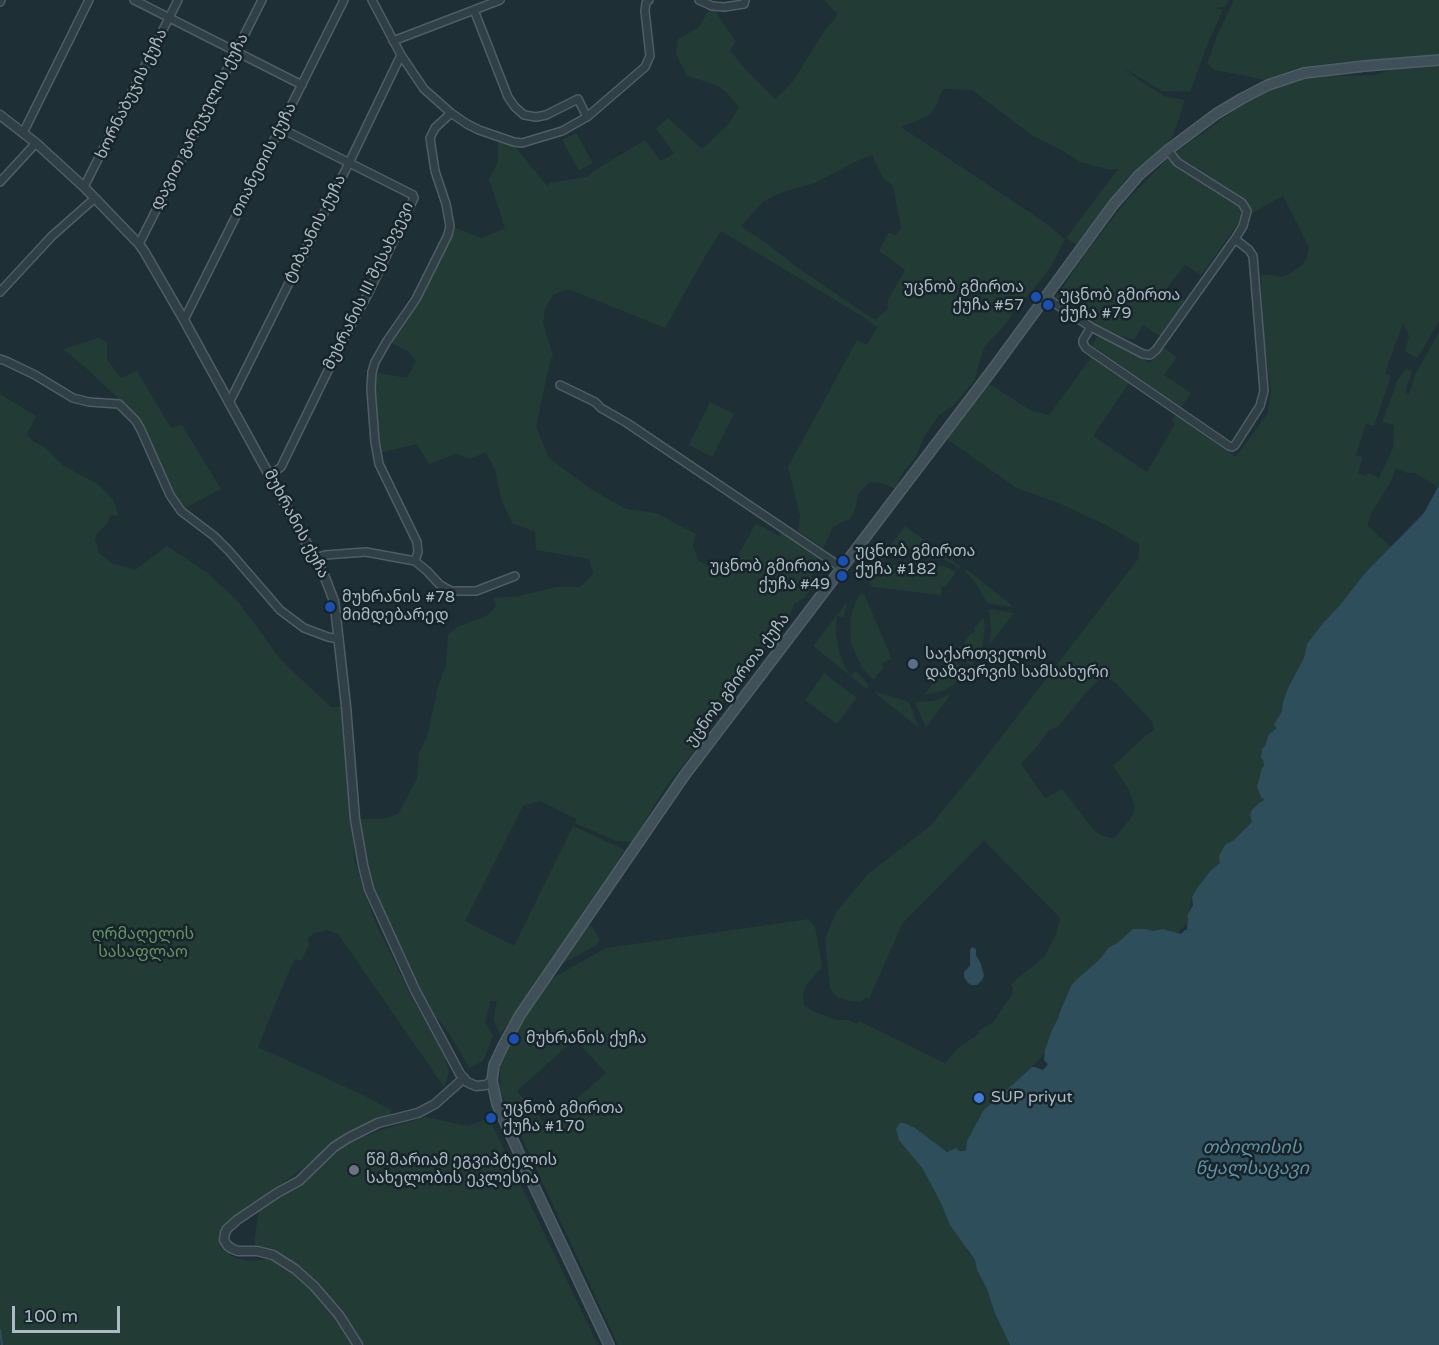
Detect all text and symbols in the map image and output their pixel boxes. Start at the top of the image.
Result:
street label: ხორნაბუჯის ქუჩა [92,26,172,162]
street label: დავით გარეჯელის ქუჩა [147,30,253,214]
street label: თიანეთის ქუჩა [227,100,301,220]
street label: ტიბაანის ქუჩა [279,172,351,286]
street label: მუხრანის III შესახვევი [320,199,418,373]
place label: უცნობ გმირთა ქუჩა #57 [904,278,1024,316]
place label: უცნობ გმირთა ქუჩა #79 [1060,286,1180,324]
marker: უცნობ გმირთა ქუჩა #57 [1029,290,1043,304]
marker: უცნობ გმირთა ქუჩა #79 [1041,298,1055,312]
street label: მუხრანის ქუჩა [259,466,333,582]
place label: უცნობ გმირთა ქუჩა #182 [855,542,975,580]
marker: უცნობ გმირთა ქუჩა #182 [836,554,850,568]
place label: უცნობ გმირთა ქუჩა #49 [710,557,830,595]
marker: უცნობ გმირთა ქუჩა #49 [835,569,849,583]
place label: მუხრანის #78 მიმდებარედ [342,588,455,626]
marker: მუხრანის #78 მიმდებარედ [323,600,337,614]
street label: უცნობ გმირთა ქუჩა [682,610,794,750]
place label: საქართველოს დაზვერვის სამსახური [925,645,1109,683]
marker: საქართველოს დაზვერვის სამსახური [906,657,920,671]
park label: ღრმაღელის სასაფლაო [92,925,194,963]
place label: მუხრანის ქუჩა [526,1029,647,1049]
marker: მუხრანის ქუჩა [507,1032,521,1046]
place label: SUP priyut [991,1088,1073,1108]
marker: SUP priyut [972,1091,986,1105]
place label: უცნობ გმირთა ქუჩა #170 [503,1099,623,1137]
marker: უცნობ გმირთა ქუჩა #170 [484,1111,498,1125]
water label: თბილისის წყალსაცავი [1195,1137,1309,1180]
place label: წმ.მარიამ ეგვიპტელის სახელობის ეკლესია [366,1151,557,1189]
marker: წმ.მარიამ ეგვიპტელის სახელობის ეკლესია [347,1163,361,1177]
scale bar [15,1294,123,1332]
text: 100 m [23,1305,78,1327]

